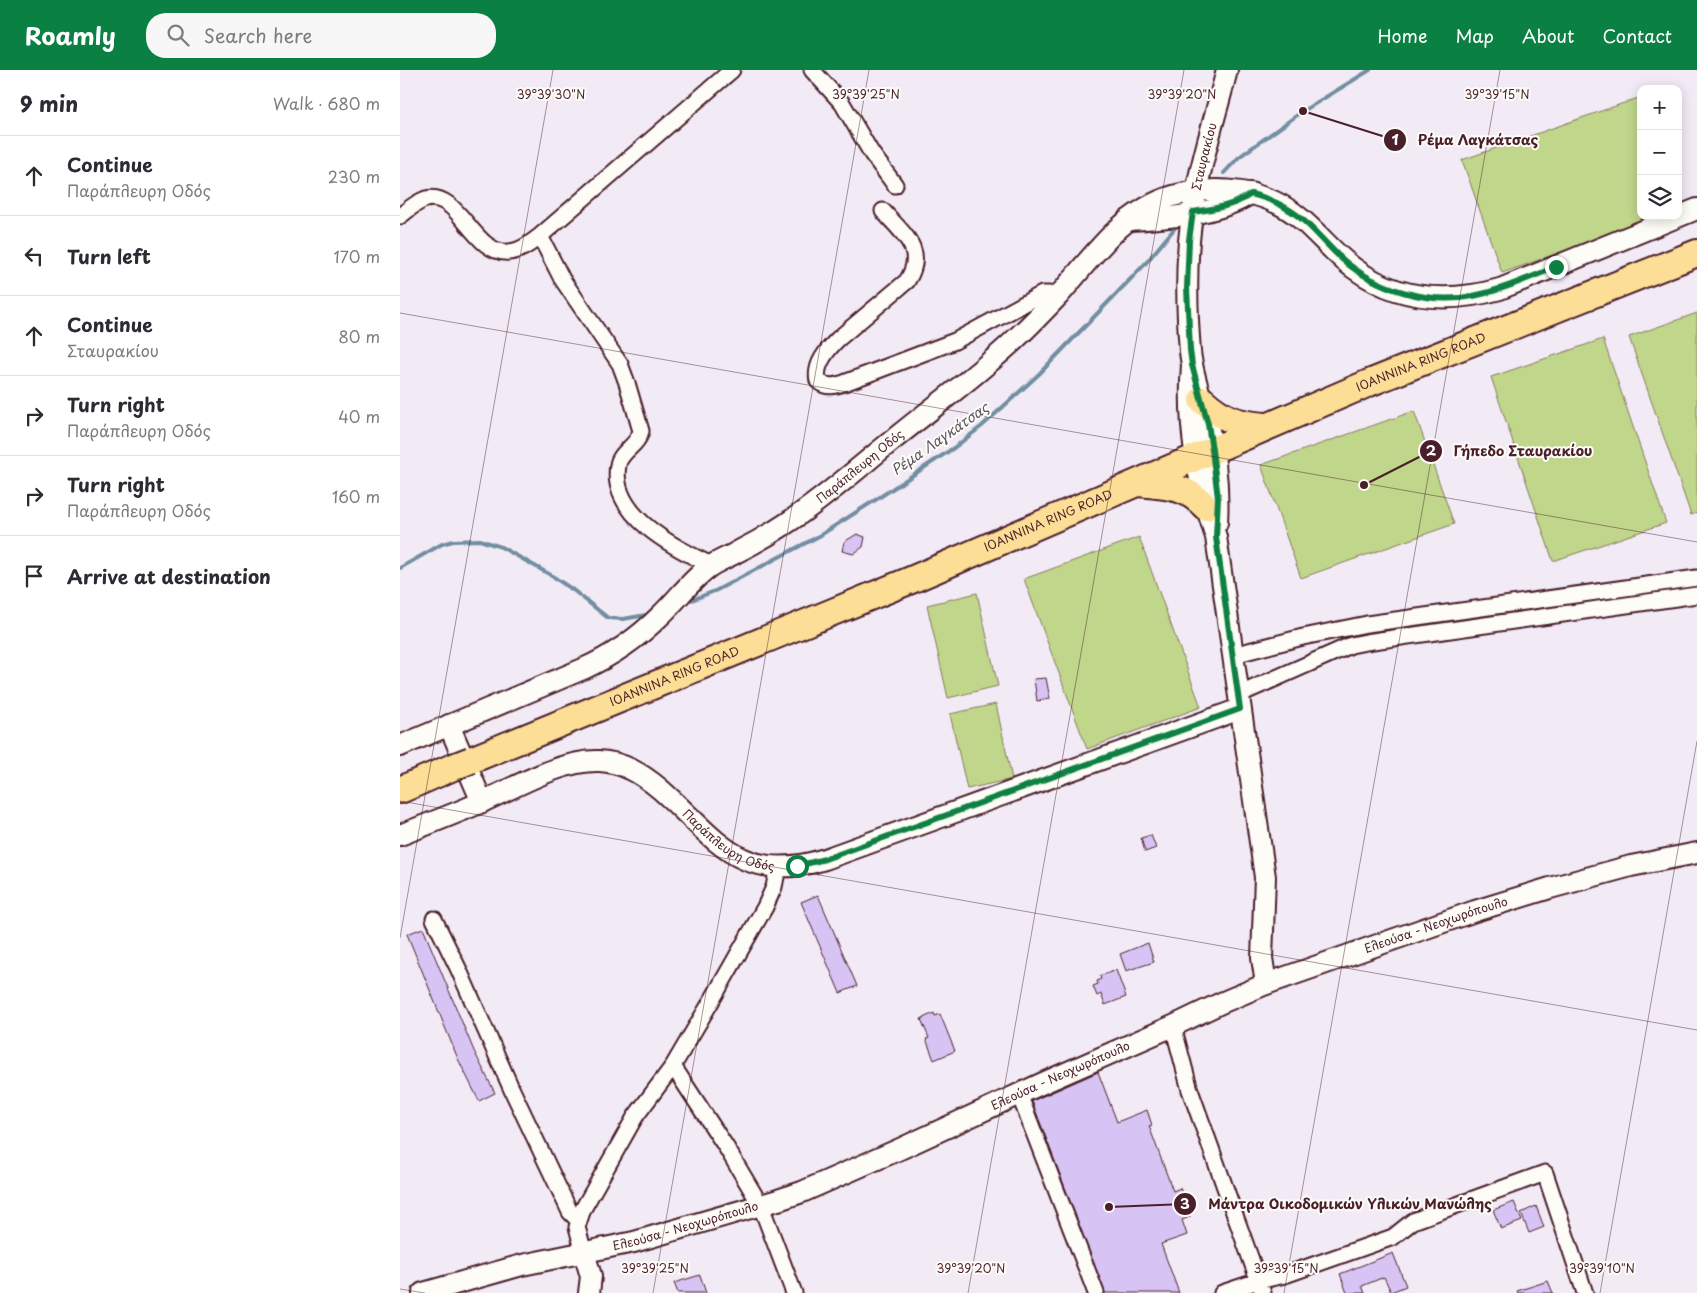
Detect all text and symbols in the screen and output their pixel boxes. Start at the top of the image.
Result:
search box [146,13,496,58]
text: Roamly [25,17,116,53]
icon: search [164,21,192,49]
text: Search here [204,21,312,49]
text: Home [1377,22,1427,49]
text: Map [1455,22,1494,49]
text: About [1522,22,1574,49]
text: Contact [1602,22,1672,49]
text: 39°39'30"N [517,85,585,103]
text: 39°39'25"N [832,85,900,103]
text: 39°39'20"N [1147,85,1217,103]
text: 39°39'15"N [1464,85,1530,103]
map controls [1637,85,1682,220]
button: + [1637,85,1682,130]
text: 9 min [20,87,78,119]
text: Walk · 680 m [273,91,380,115]
street label: Σταυρακίου [1187,120,1221,192]
callout: Ρέμα Λαγκάτσας [1383,126,1549,155]
text: 1 [1391,127,1399,150]
text: Ρέμα Λαγκάτσας [1418,129,1539,150]
button: − [1637,130,1682,175]
text: Continue [67,150,153,178]
icon: ahead [20,162,48,190]
text: 230 m [328,164,380,188]
button: layers [1637,175,1682,220]
text: Παράπλευρη Οδός [67,178,211,202]
icon: left [20,242,48,270]
text: Turn left [67,242,151,270]
text: 170 m [334,244,380,268]
route end [1545,256,1568,279]
text: Continue [67,310,153,338]
icon: ahead [20,322,48,350]
text: 80 m [338,324,380,348]
street label: IOANNINA RING ROAD [1353,328,1488,396]
text: Σταυρακίου [67,338,159,362]
text: Turn right [67,390,165,418]
water label: Ρέμα Λαγκάτσας [887,396,994,480]
icon: right [20,402,48,430]
text: 40 m [338,404,380,428]
text: Παράπλευρη Οδός [67,418,211,442]
street label: Παράπλευρη Οδός [812,425,907,507]
callout: Γήπεδο Σταυρακίου [1418,437,1603,466]
text: 2 [1426,438,1437,461]
text: Γήπεδο Σταυρακίου [1453,440,1593,461]
text: Turn right [67,470,165,498]
icon: right [20,482,48,510]
text: 160 m [332,484,380,508]
street label: IOANNINA RING ROAD [981,484,1115,556]
text: Παράπλευρη Οδός [67,498,211,522]
icon: arrive [20,562,48,590]
text: Arrive at destination [67,562,271,590]
street label: IOANNINA RING ROAD [607,641,742,710]
street label: Παράπλευρη Οδός [679,805,775,875]
route start [786,855,809,878]
street label: Ελεούσα - Νεοχωρόπουλο [1362,891,1510,957]
street label: Ελεούσα - Νεοχωρόπουλο [988,1036,1133,1114]
callout: Μάντρα Οικοδομικών Υλικών Μανώλης [1172,1189,1502,1218]
text: 3 [1180,1191,1190,1214]
text: Μάντρα Οικοδομικών Υλικών Μανώλης [1208,1193,1492,1214]
street label: Ελεούσα - Νεοχωρόπουλο [611,1196,760,1254]
text: 39°39'25"N [621,1259,689,1277]
text: 39°39'20"N [936,1259,1006,1277]
text: 39°39'15"N [1253,1259,1319,1277]
text: 39°39'10"N [1569,1259,1635,1277]

